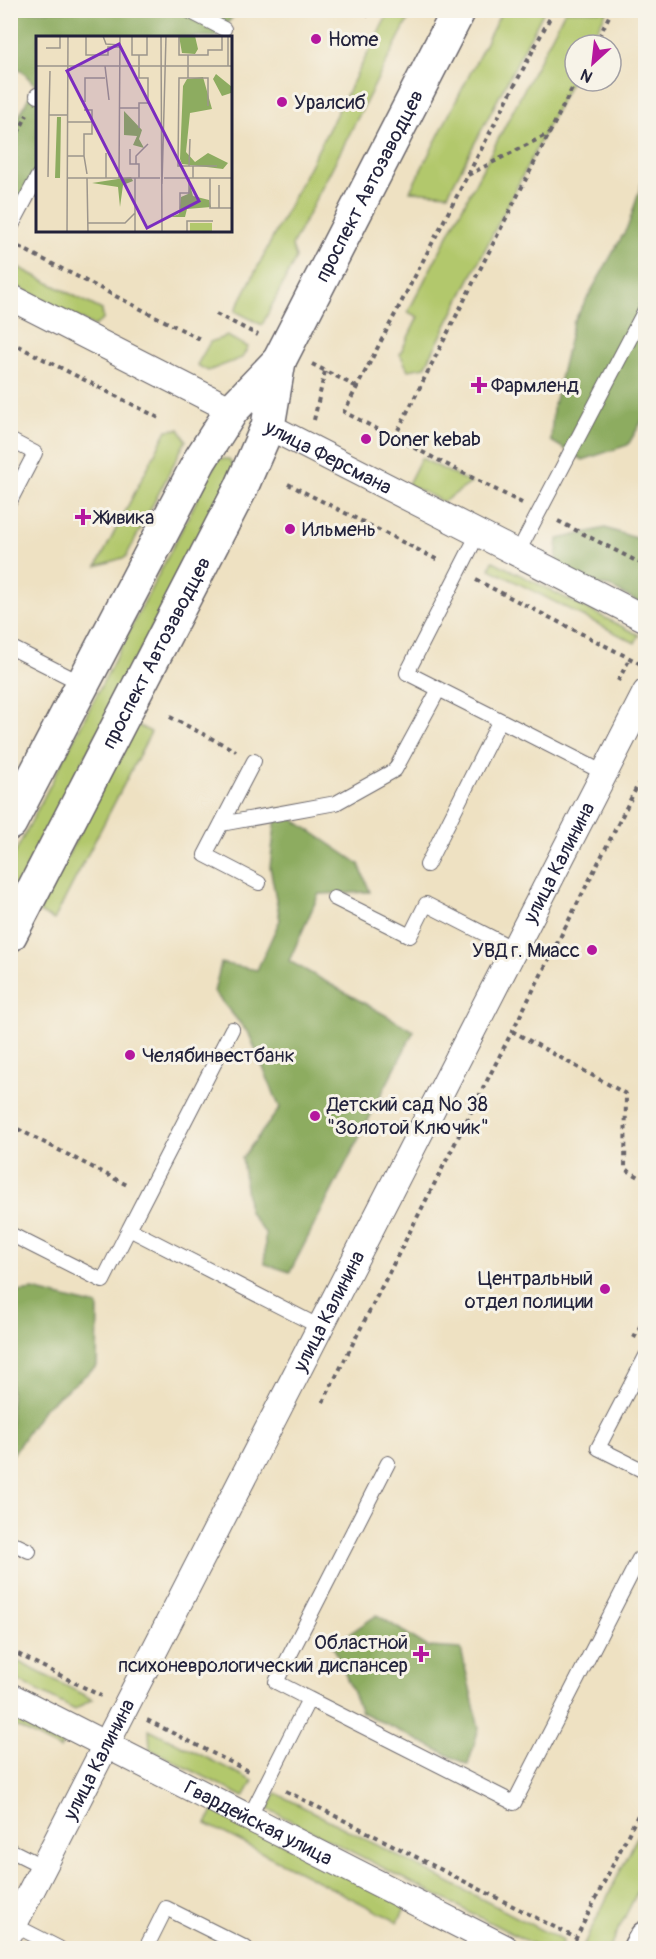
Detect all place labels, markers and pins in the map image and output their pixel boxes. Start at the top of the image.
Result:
place label: Home [328,27,379,52]
marker: Home [309,32,323,46]
place label: Уралсиб [294,90,366,115]
marker: Уралсиб [275,95,289,109]
place label: Фармленд [491,373,579,398]
marker: Фармленд [472,378,486,392]
place label: Doner kebab [378,427,481,452]
marker: Doner kebab [359,432,373,446]
place label: Живика [92,505,154,530]
marker: Живика [76,510,90,524]
place label: Ильмень [302,517,376,542]
marker: Ильмень [283,522,297,536]
place label: УВД г. Миасс [472,938,580,963]
marker: УВД г. Миасс [585,943,599,957]
place label: Челябинвестбанк [142,1043,295,1068]
marker: Челябинвестбанк [123,1048,137,1062]
place label: Детский сад № 38 "Золотой Ключик" [326,1092,489,1140]
marker: Детский сад № 38 "Золотой Ключик" [308,1109,322,1123]
place label: Центральный отдел полиции [465,1266,593,1314]
marker: Центральный отдел полиции [598,1282,612,1296]
place label: Областной психоневрологический диспансер [118,1630,408,1678]
marker: Областной психоневрологический диспансер [412,1645,430,1663]

